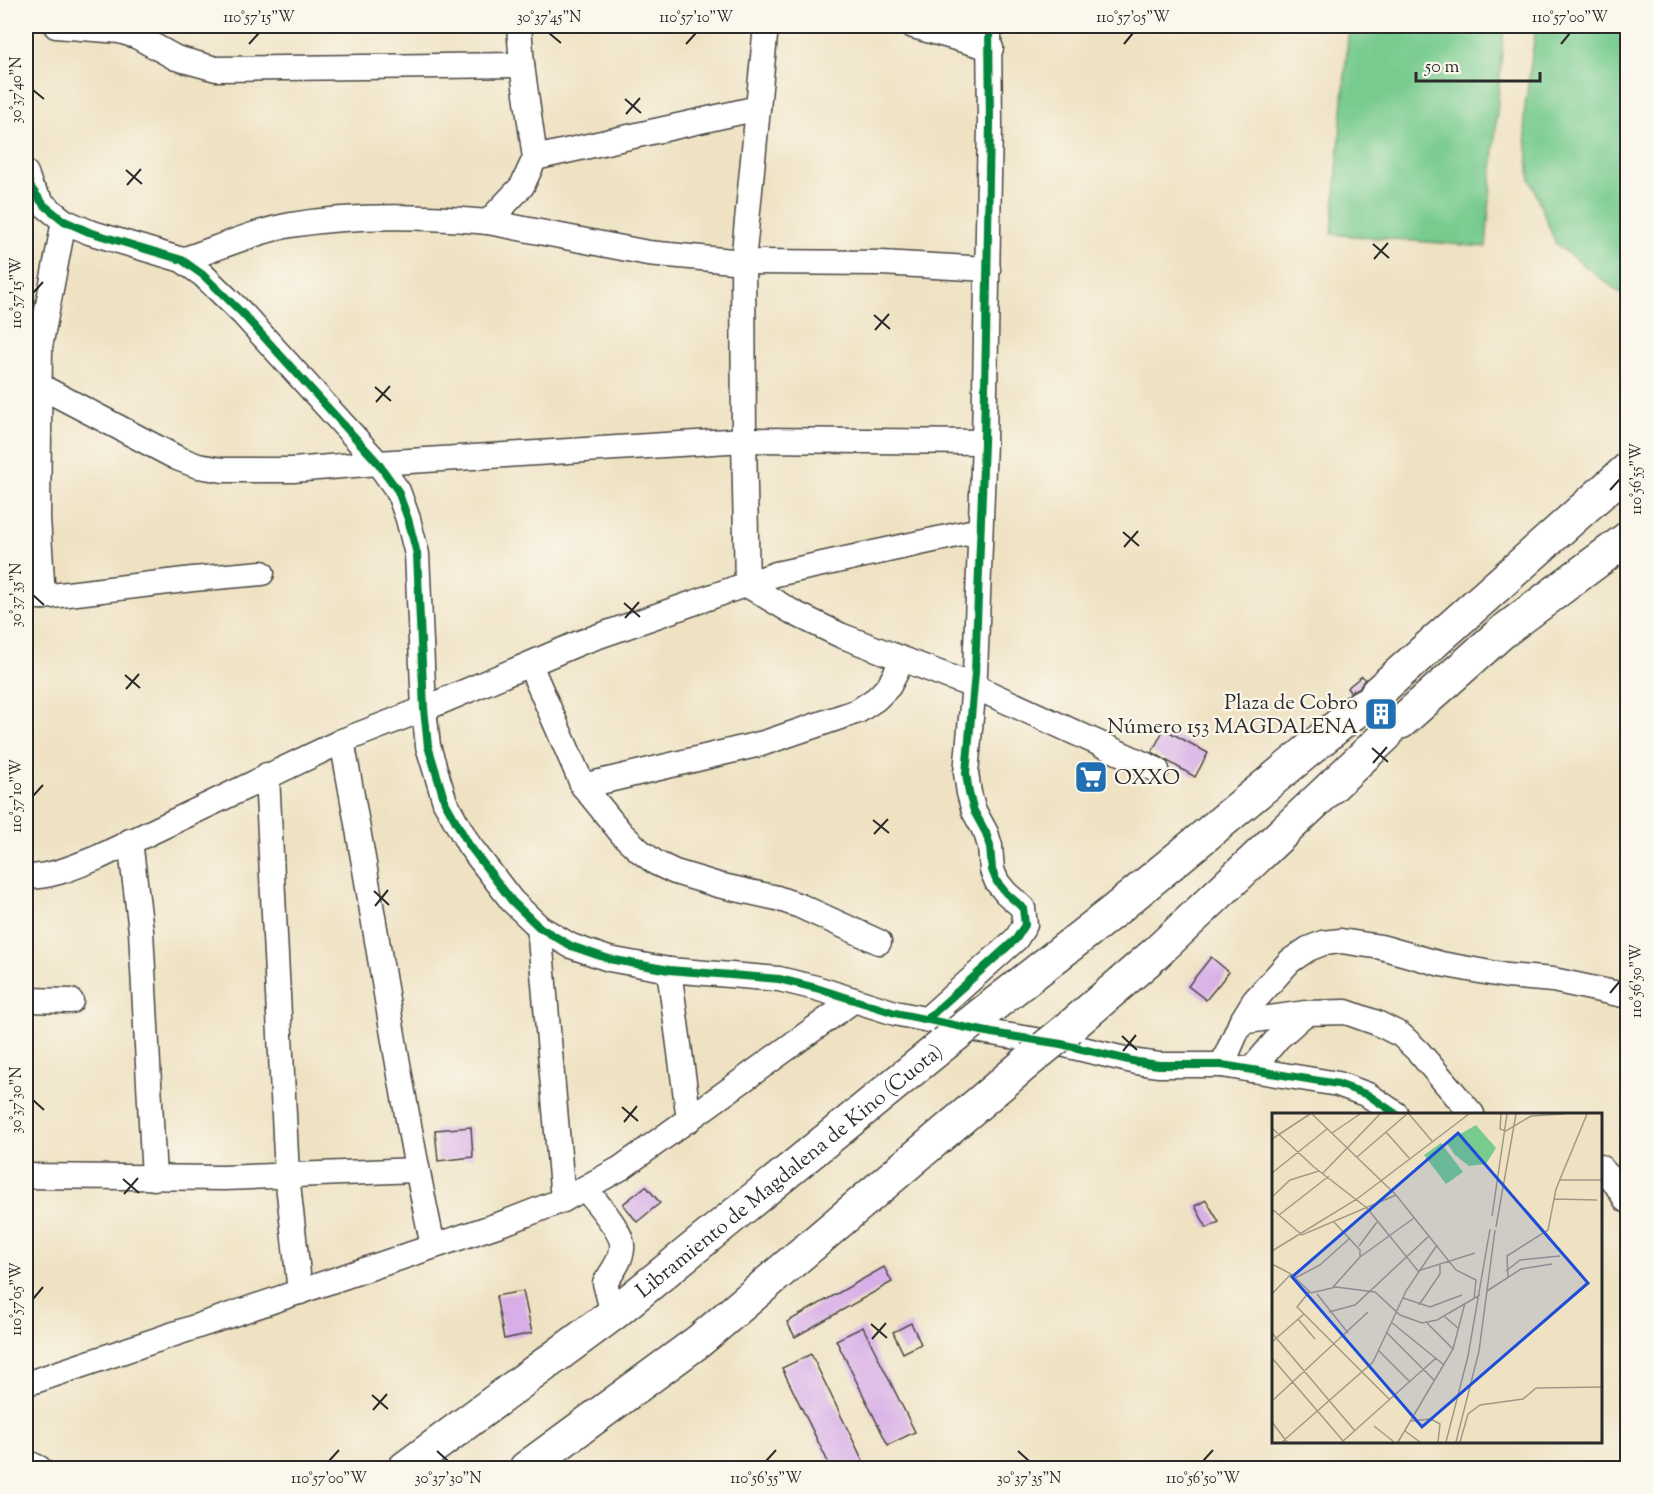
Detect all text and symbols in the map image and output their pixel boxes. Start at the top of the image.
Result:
text: 110°57'15"W [223,8,295,29]
text: 30°37'45"N [517,8,581,29]
text: 110°57'10"W [659,8,733,29]
text: 110°57'05"W [1096,8,1170,29]
text: 110°57'00"W [1532,8,1608,29]
scale bar [1416,45,1540,83]
text: 50 m [1424,55,1460,81]
text: 30°37'40"N [7,57,28,123]
text: 110°57'15"W [7,257,28,329]
text: 110°56'55"W [1627,443,1648,515]
text: 30°37'35"N [7,563,28,627]
place label: Plaza de Cobro Número 153 MAGDALENA [1107,689,1358,743]
building icon: Plaza de Cobro Número 153 MAGDALENA [1363,696,1399,732]
text: 110°57'10"W [7,759,28,833]
supermarket icon: OXXO [1073,759,1109,795]
place label: OXXO [1114,764,1180,794]
text: 110°56'50"W [1627,944,1648,1018]
street label: Libramiento de Magdalena de Kino (Cuota) [630,1038,950,1306]
text: 30°37'30"N [7,1067,28,1133]
inset map [1272,1113,1602,1443]
text: 110°57'05"W [7,1262,28,1336]
text: 110°57'00"W [291,1469,367,1490]
text: 30°37'30"N [415,1469,481,1490]
text: 110°56'55"W [730,1469,802,1490]
text: 30°37'35"N [997,1469,1061,1490]
text: 110°56'50"W [1166,1469,1240,1490]

